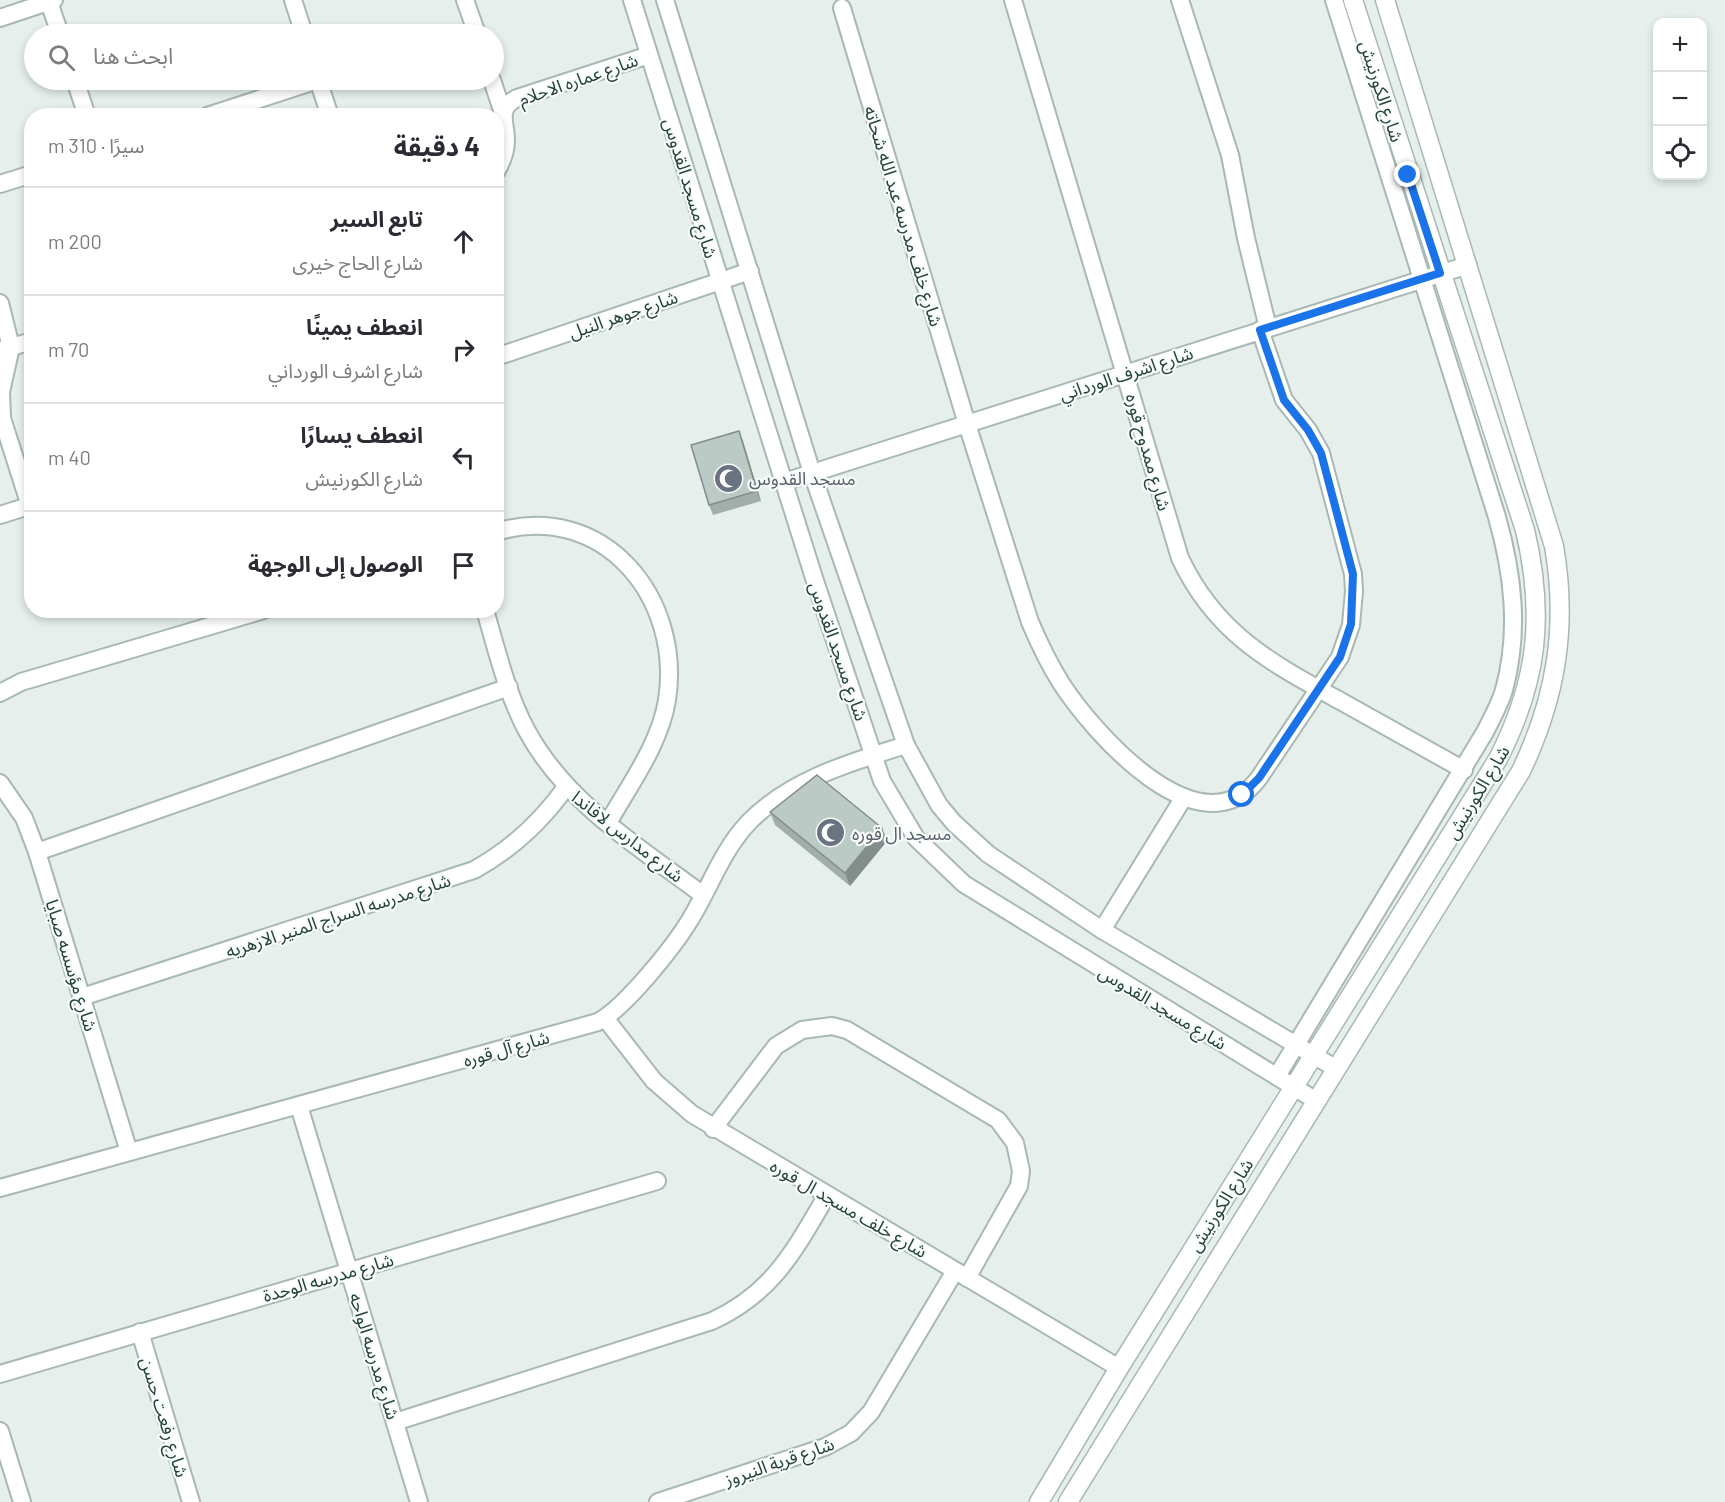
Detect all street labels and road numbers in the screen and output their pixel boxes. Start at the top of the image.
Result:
street label: شارع الكورنيش [1351,37,1409,146]
street label: شارع عماره الاحلام [515,48,642,114]
street label: شارع خلف مدرسه عبد الله شحاته [856,103,948,330]
street label: شارع مسجد القدوس [655,115,723,262]
street label: شارع جوهر النيل [566,285,682,347]
street label: شارع اشرف الورداني [1056,341,1197,409]
street label: شارع ممدوح قوره [1118,391,1176,514]
street label: شارع مسجد القدوس [801,579,873,725]
street label: شارع الكورنيش [1440,741,1517,845]
street label: شارع مدارس لافاندا [565,786,688,890]
street label: شارع مدرسه السراج المنير الازهريه [223,868,455,966]
street label: شارع مؤسسه صبايا [38,896,103,1035]
street label: شارع مسجد القدوس [1093,960,1231,1057]
street label: شارع آل قوره [460,1025,553,1075]
street label: شارع خلف مسجد ال قوره [765,1154,931,1265]
street label: شارع الكورنيش [1183,1154,1261,1258]
street label: شارع مدرسه الوحدة [260,1248,397,1310]
street label: شارع مدرسه الواحه [341,1290,405,1423]
street label: شارع رفعت حسن [132,1354,194,1481]
street label: شارع قرية النيروز [720,1432,838,1494]

